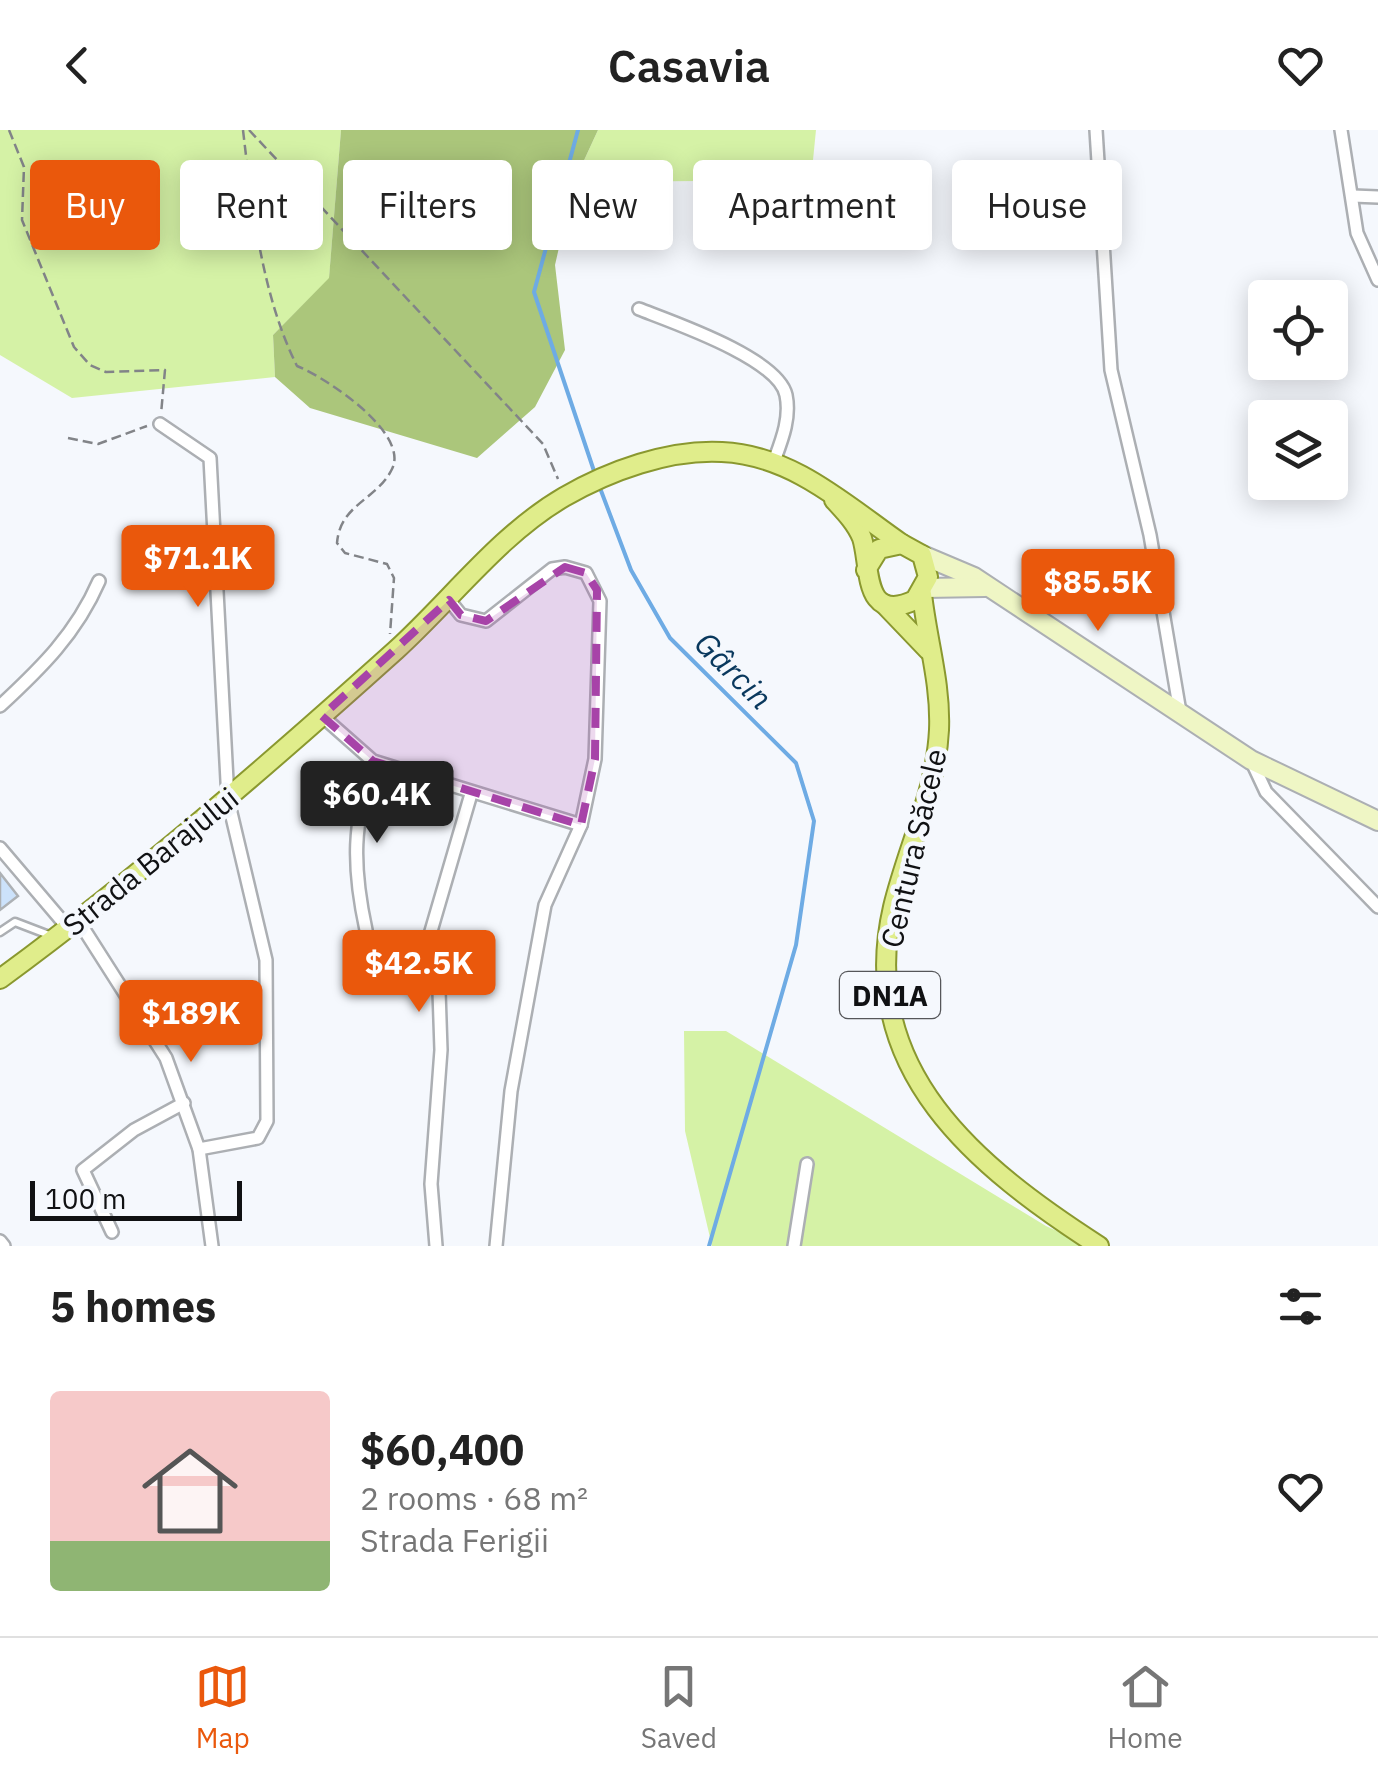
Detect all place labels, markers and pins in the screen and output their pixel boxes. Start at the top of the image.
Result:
pin: $71.1K [117,525,279,610]
pin: $85.5K [1017,549,1179,634]
pin: $60.4K [296,761,458,846]
pin: $42.5K [338,930,500,1015]
pin: $189K [121,980,261,1065]

